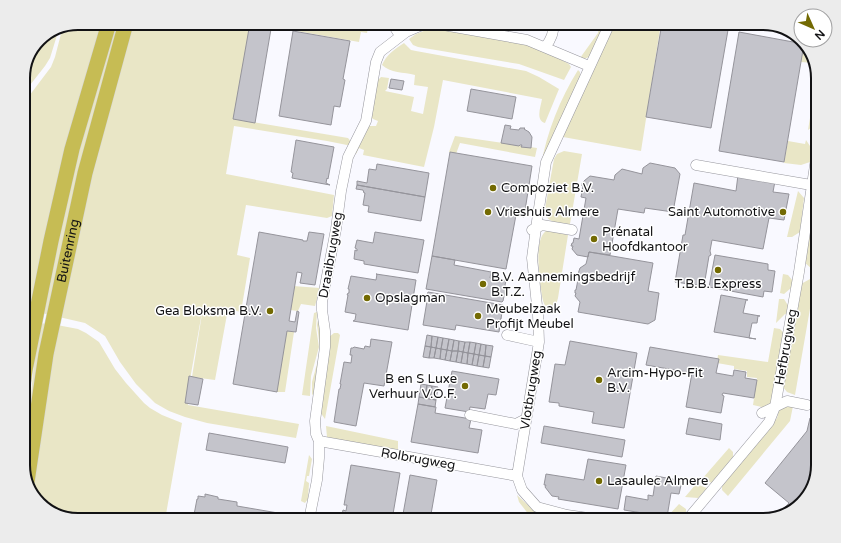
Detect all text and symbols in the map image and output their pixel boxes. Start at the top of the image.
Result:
north arrow [793,8,833,48]
text: N [812,27,827,42]
place label: Compoziet B.V. [501,180,594,196]
marker: Compoziet B.V. [488,183,498,193]
place label: Vrieshuis Almere [496,204,599,220]
place label: Saint Automotive [668,204,775,220]
marker: Vrieshuis Almere [483,207,493,217]
marker: Saint Automotive [778,207,788,217]
street label: Draaibrugweg [316,211,346,299]
street label: Buitenring [54,218,83,284]
place label: Prénatal Hoofdkantoor [602,224,688,255]
marker: Prénatal Hoofdkantoor [589,234,599,244]
marker: T.B.B. Express [713,265,723,275]
place label: B.V. Aannemingsbedrijf B.T.Z. [491,269,635,300]
place label: T.B.B. Express [675,276,761,292]
marker: B.V. Aannemingsbedrijf B.T.Z. [478,279,488,289]
place label: Opslagman [375,290,446,306]
marker: Opslagman [362,293,372,303]
place label: Meubelzaak Profijt Meubel [486,301,574,332]
place label: Gea Bloksma B.V. [155,303,262,319]
marker: Gea Bloksma B.V. [265,306,275,316]
street label: Hefbrugweg [771,308,801,386]
marker: Meubelzaak Profijt Meubel [473,311,483,321]
street label: Vlotbrugweg [517,349,545,431]
place label: Arcim-Hypo-Fit B.V. [607,365,703,396]
place label: B en S Luxe Verhuur V.O.F. [369,371,457,402]
marker: Arcim-Hypo-Fit B.V. [594,375,604,385]
marker: B en S Luxe Verhuur V.O.F. [460,381,470,391]
street label: Rolbrugweg [379,445,457,473]
place label: Lasaulec Almere [607,473,708,489]
marker: Lasaulec Almere [594,476,604,486]

